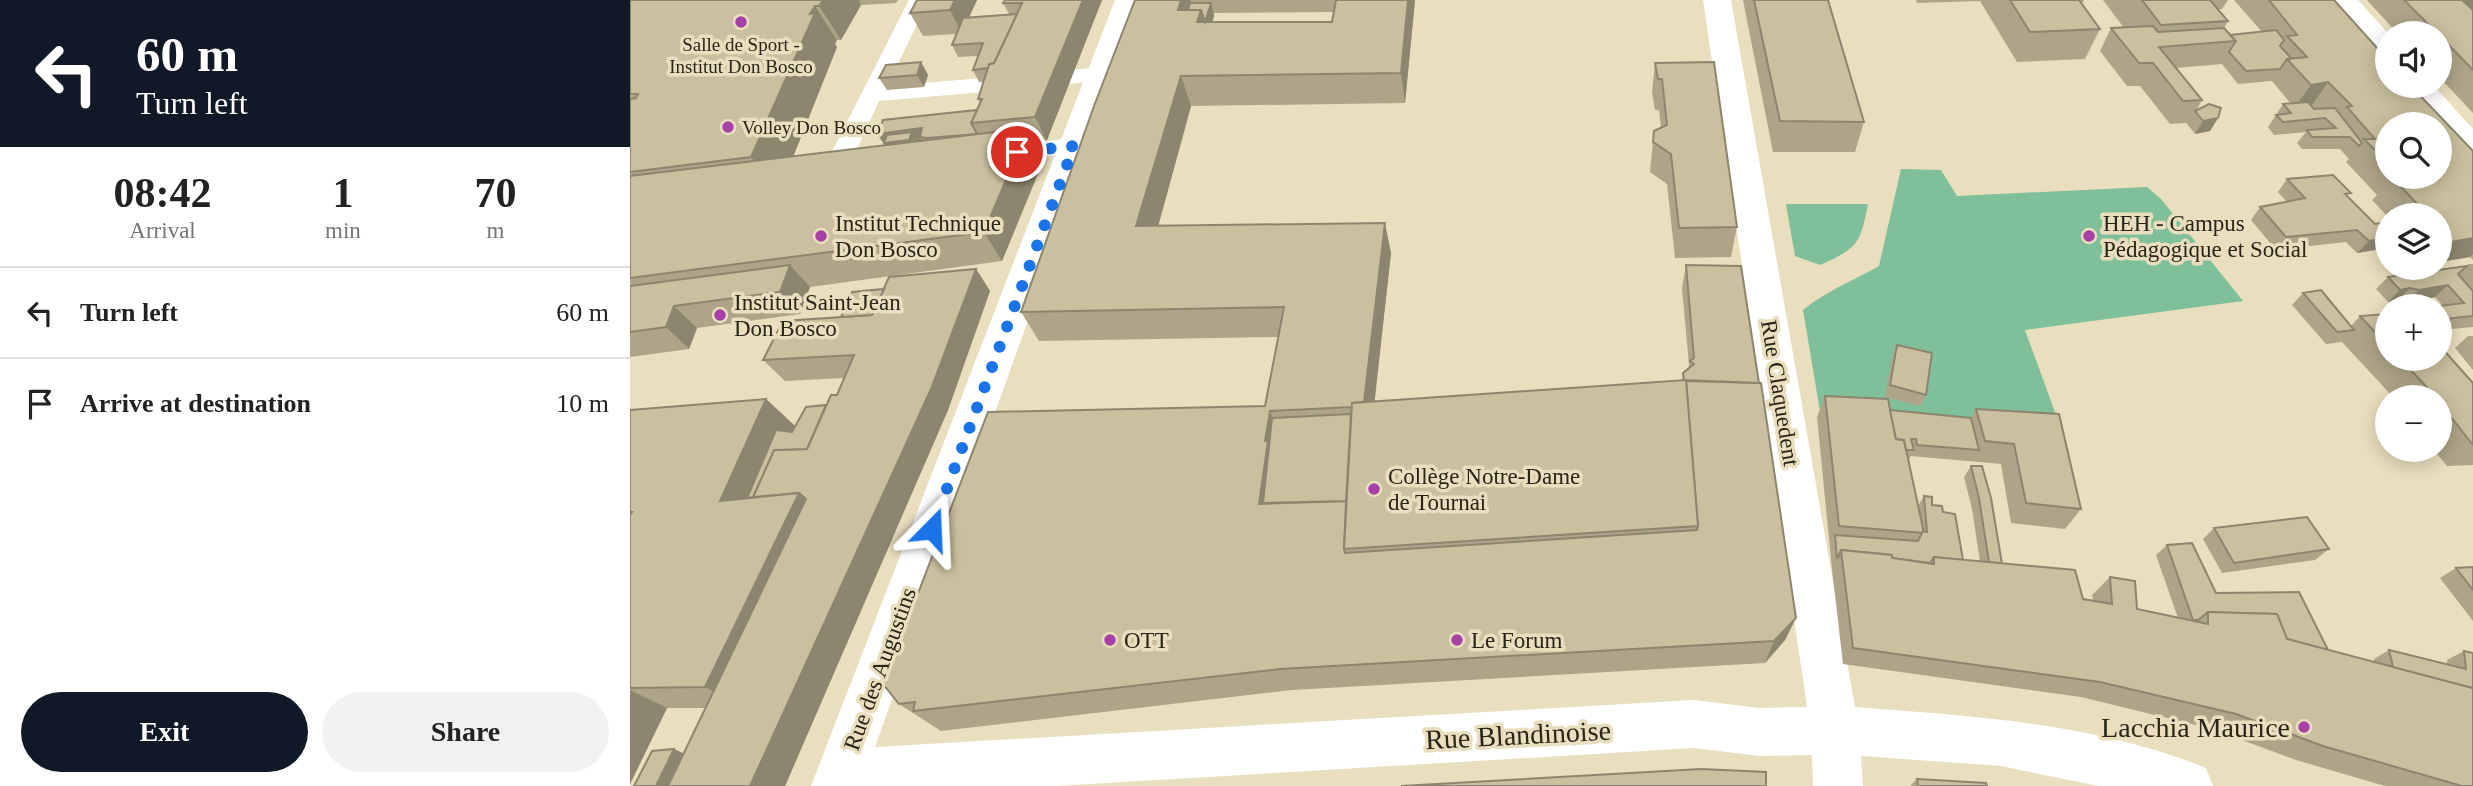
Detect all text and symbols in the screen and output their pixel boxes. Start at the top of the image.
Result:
marker: Salle de Sport - Institut Don Bosco [733,14,749,30]
map controls [2375,21,2452,462]
button: sound [2375,21,2452,98]
text: 60 m [136,27,238,82]
icon: left [21,28,112,119]
place label: Salle de Sport - Institut Don Bosco [669,34,813,77]
text: Turn left [136,85,248,121]
button: search [2375,112,2452,189]
place label: Volley Don Bosco [742,117,881,138]
marker: Volley Don Bosco [720,119,736,135]
pin [987,122,1047,182]
icon: arrive [998,133,1036,171]
text: 08:42 [114,170,212,216]
text: 1 [332,170,353,216]
text: 70 [474,170,516,216]
button: layers [2375,203,2452,280]
place label: Institut Technique Don Bosco [835,211,1001,262]
place label: HEH - Campus Pédagogique et Social [2103,211,2307,262]
text: Arrival [129,218,196,243]
text: min [325,218,361,243]
text: m [486,218,504,243]
marker: Institut Technique Don Bosco [813,228,829,244]
marker: HEH - Campus Pédagogique et Social [2081,228,2097,244]
place label: Institut Saint-Jean Don Bosco [734,290,901,341]
icon: left [21,294,59,332]
button: + [2375,294,2452,371]
text: Turn left [80,298,178,327]
text: 60 m [556,298,609,327]
marker: Institut Saint-Jean Don Bosco [712,307,728,323]
street label: Rue Claquedent [1756,318,1804,468]
icon: arrive [21,385,59,423]
button: − [2375,385,2452,462]
text: Arrive at destination [80,389,311,418]
text: 10 m [556,389,609,418]
place label: Collège Notre-Dame de Tournai [1388,464,1580,515]
marker: Collège Notre-Dame de Tournai [1366,481,1382,497]
position arrow [895,492,969,566]
street label: Rue des Augustins [839,584,921,754]
place label: OTT [1124,628,1169,653]
place label: Le Forum [1471,628,1562,653]
marker: OTT [1102,632,1118,648]
marker: Le Forum [1449,632,1465,648]
button: Exit [21,692,308,772]
button: Share [322,692,609,772]
place label: Lacchia Maurice [2101,712,2290,743]
street label: Rue Blandinoise [1424,715,1612,755]
marker: Lacchia Maurice [2296,719,2312,735]

